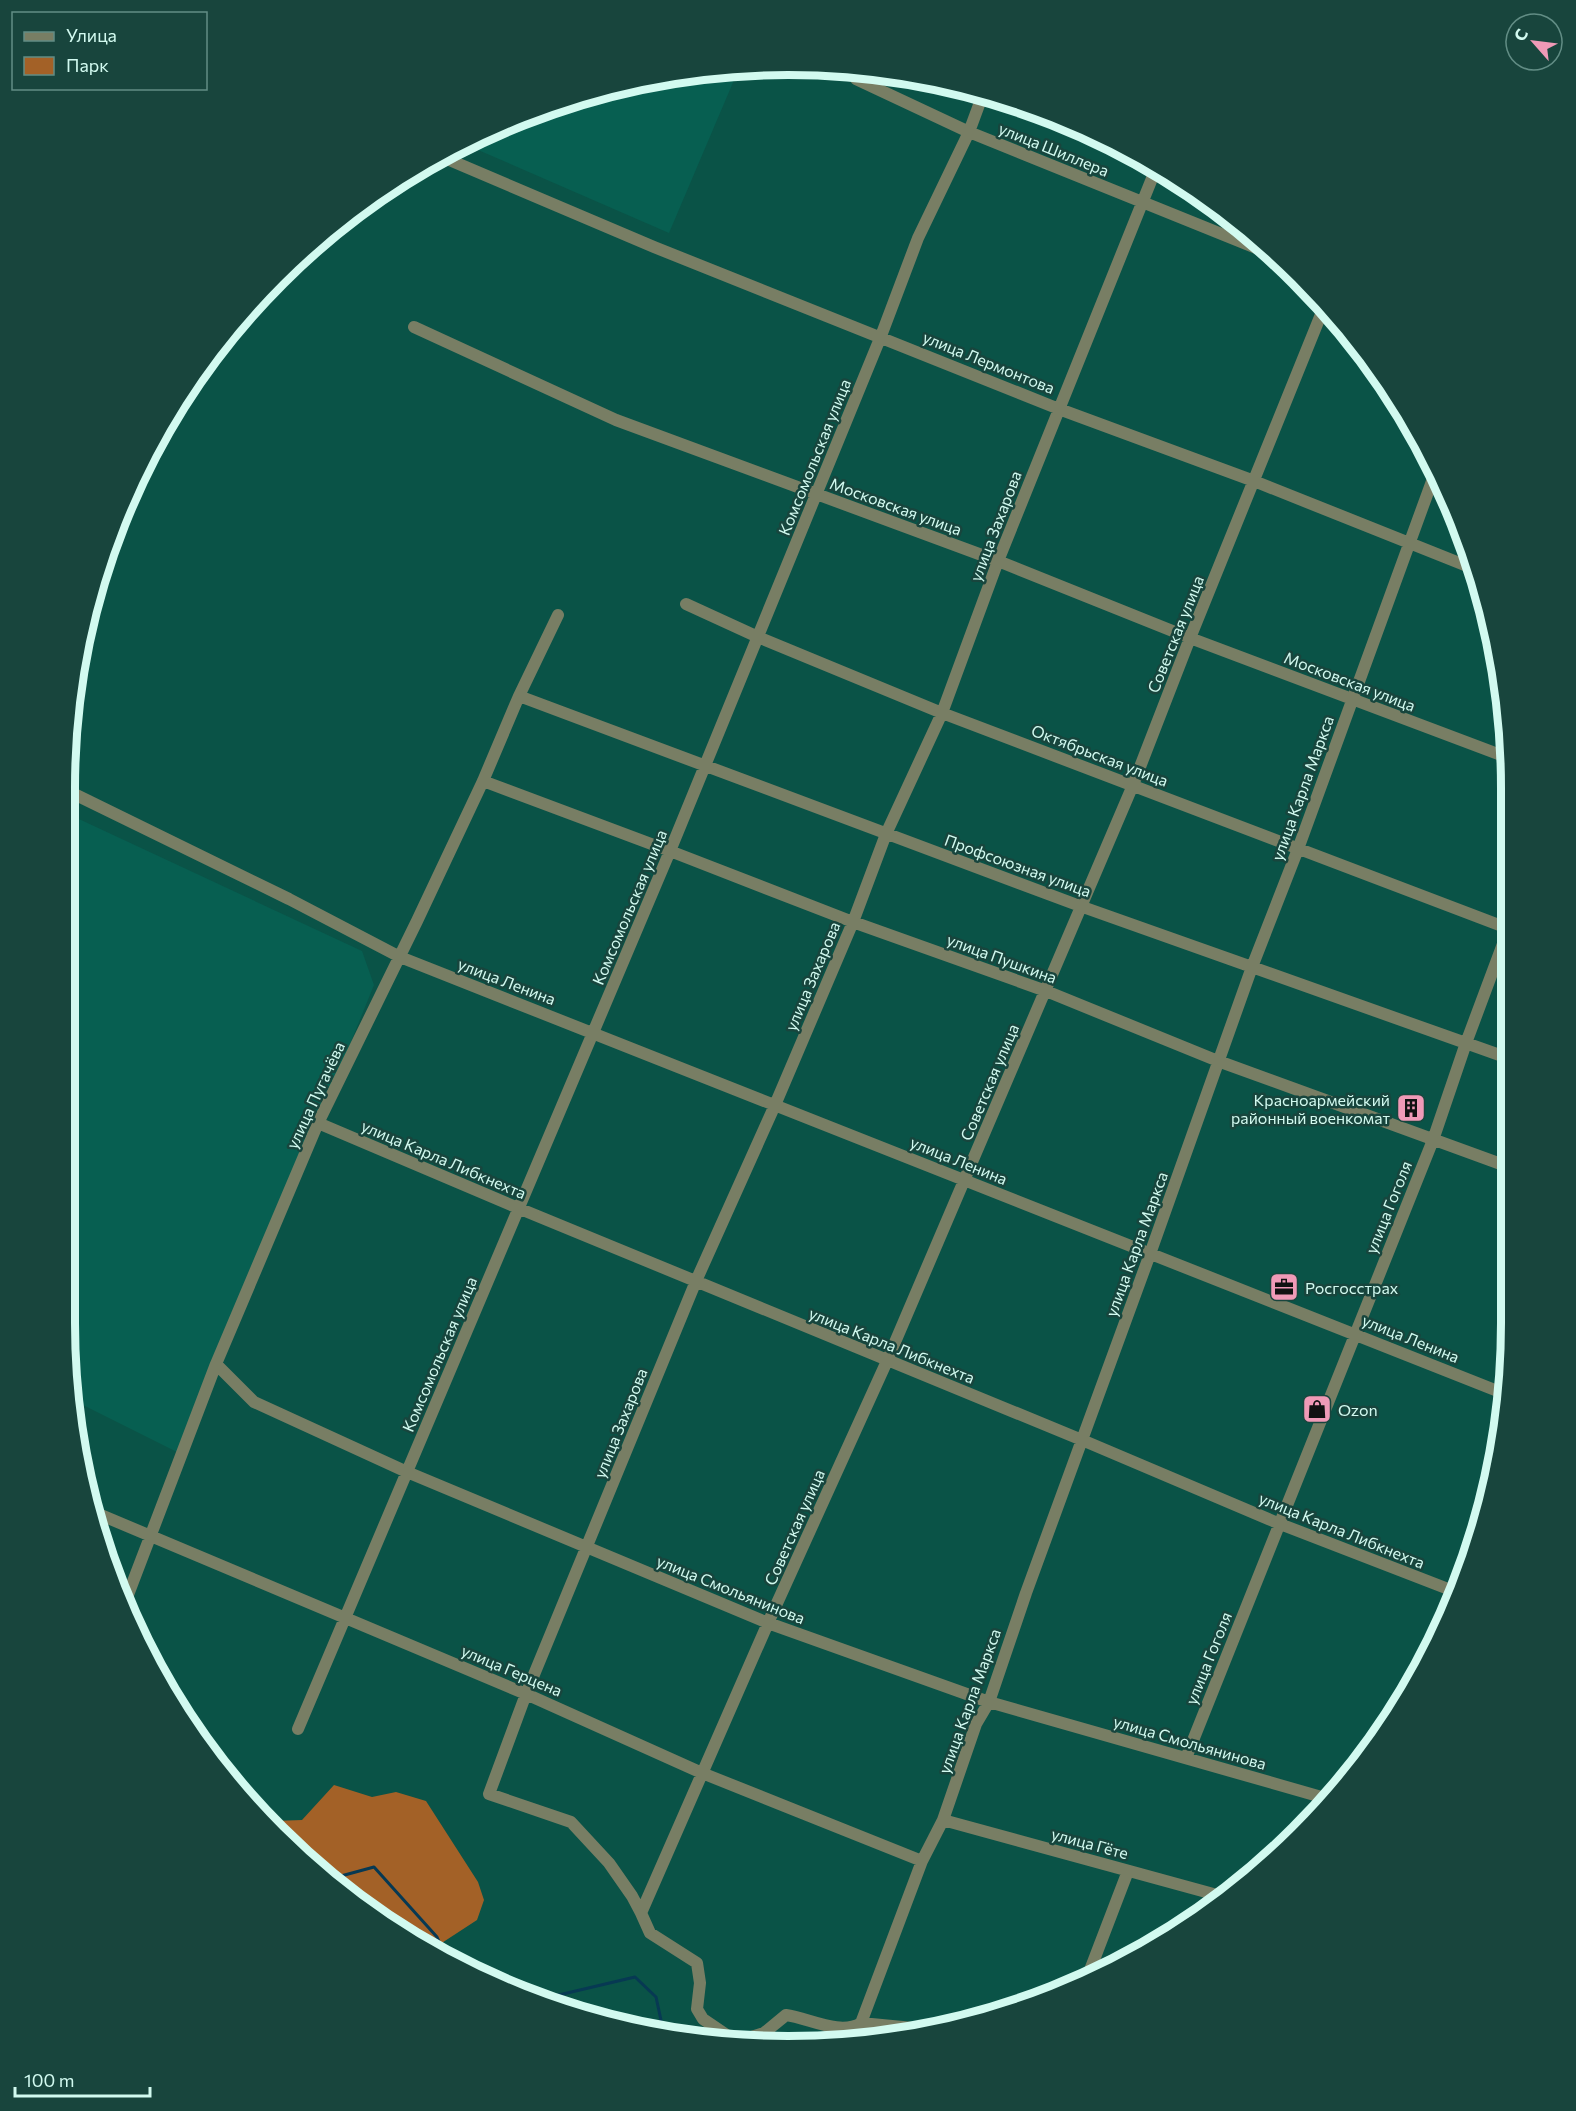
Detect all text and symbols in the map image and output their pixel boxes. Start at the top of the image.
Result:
legend [12,12,207,90]
north arrow [1504,12,1564,72]
text: Улица [66,24,117,46]
text: С [1509,25,1531,44]
text: Парк [66,54,109,76]
street label: улица Шиллера [996,118,1112,180]
street label: улица Лермонтова [920,327,1058,397]
street label: Комсомольская улица [774,376,854,538]
street label: улица Захарова [965,468,1025,584]
street label: Московская улица [827,473,965,539]
street label: Советская улица [1143,573,1207,695]
street label: Московская улица [1282,647,1418,715]
street label: улица Карла Маркса [1267,713,1337,863]
street label: Октябрьская улица [1029,720,1171,790]
street label: Комсомольская улица [588,827,670,987]
street label: Профсоюзная улица [942,830,1094,900]
street label: улица Захарова [780,919,844,1033]
street label: улица Пушкина [944,929,1060,987]
street label: улица Ленина [456,954,558,1008]
street label: Советская улица [956,1021,1022,1143]
street label: улица Пугачёва [282,1038,348,1152]
place label: Красноармейский районный военкомат [1231,1090,1390,1127]
building icon: Красноармейский районный военкомат [1395,1092,1427,1124]
street label: улица Карла Либкнехта [359,1116,529,1202]
street label: улица Ленина [908,1132,1010,1188]
street label: улица Гоголя [1361,1158,1415,1256]
street label: улица Карла Маркса [1101,1169,1171,1319]
office icon: Росгосстрах [1268,1271,1300,1303]
street label: Комсомольская улица [398,1274,480,1434]
place label: Росгосстрах [1305,1278,1399,1297]
street label: улица Карла Либкнехта [806,1303,978,1387]
street label: улица Ленина [1360,1310,1462,1366]
street label: улица Захарова [589,1365,651,1481]
shop icon: Ozon [1301,1393,1333,1425]
place label: Ozon [1338,1400,1378,1419]
street label: Советская улица [760,1466,828,1588]
street label: улица Карла Либкнехта [1256,1488,1428,1572]
street label: улица Смольянинова [654,1551,808,1627]
street label: улица Гоголя [1181,1609,1235,1707]
street label: улица Карла Маркса [934,1626,1004,1776]
street label: улица Герцена [459,1640,565,1700]
street label: улица Смольянинова [1111,1711,1269,1773]
street label: улица Гёте [1049,1824,1131,1862]
scale bar [15,2060,150,2098]
text: 100 m [24,2069,74,2091]

